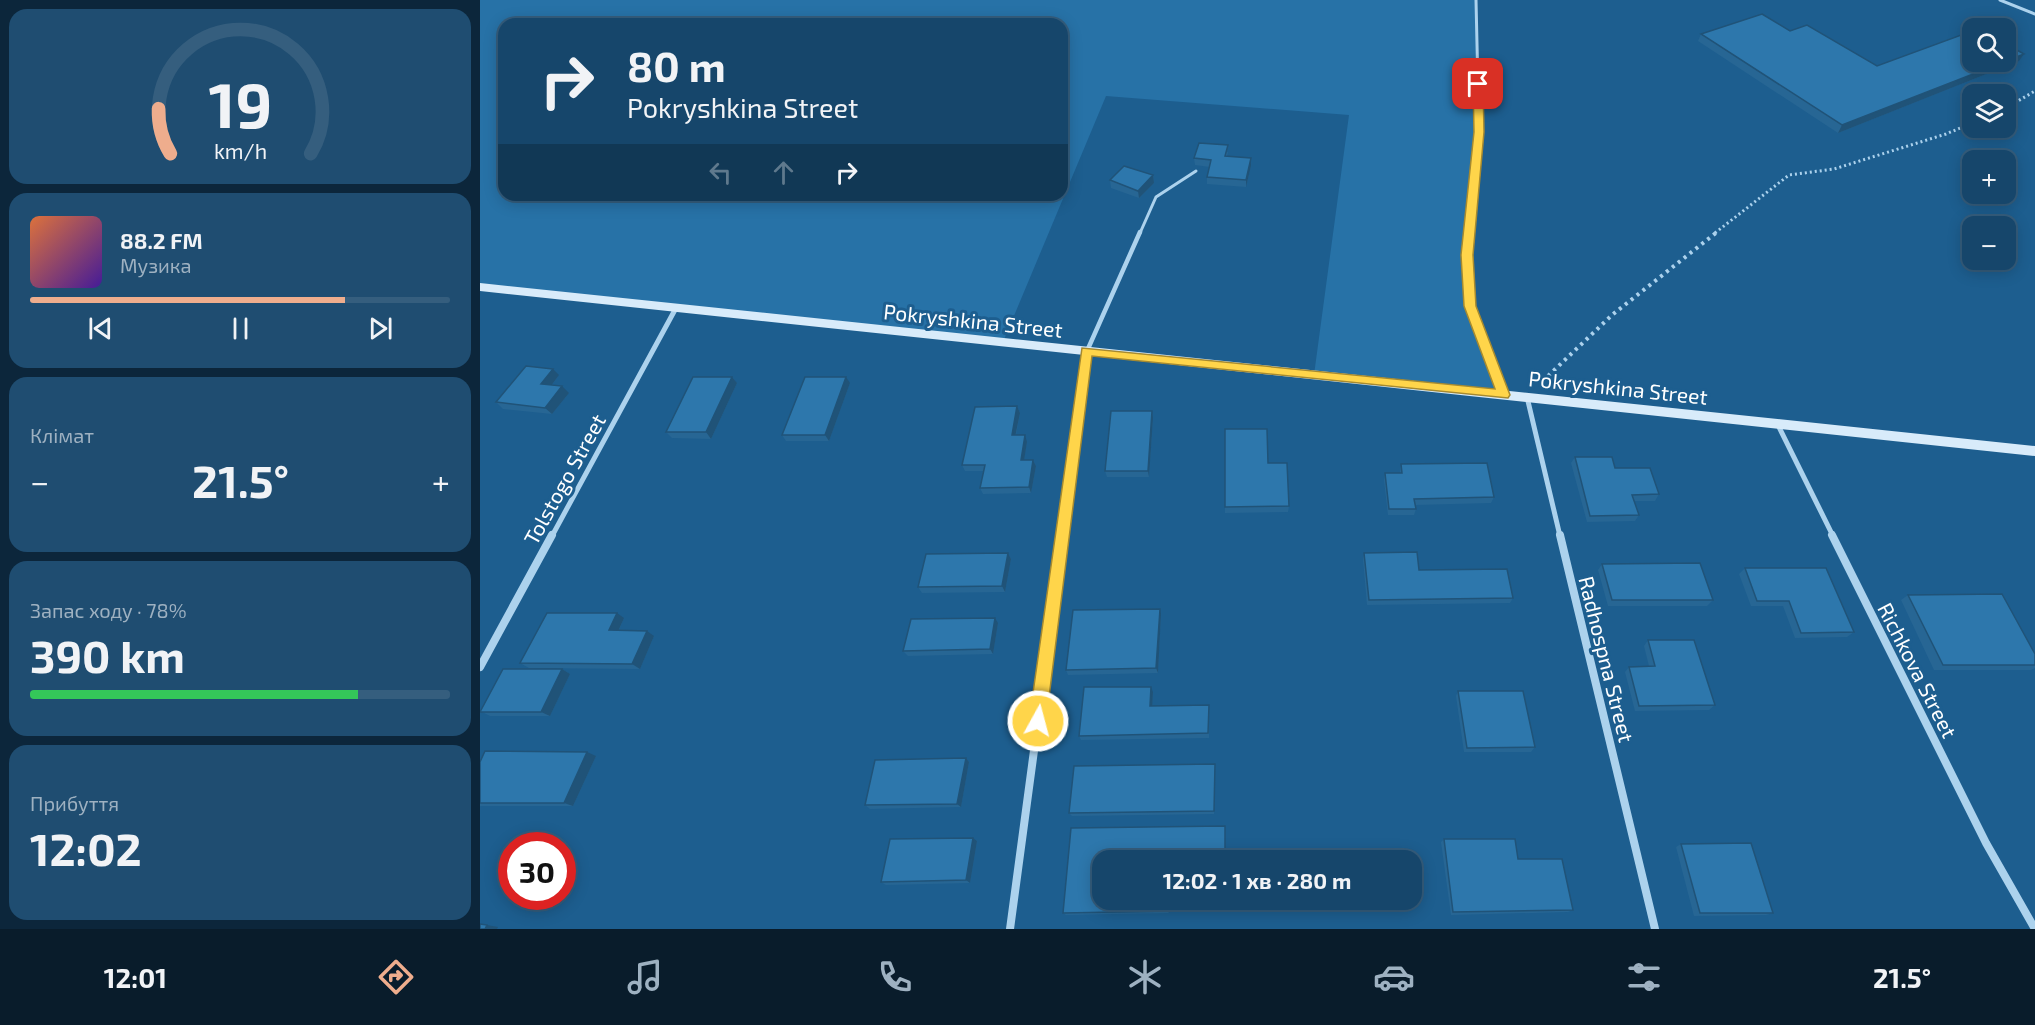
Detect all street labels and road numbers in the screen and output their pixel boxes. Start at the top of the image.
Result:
street label: Pokryshkina Street [882,298,1064,342]
street label: Pokryshkina Street [1527,365,1709,409]
street label: Tolstogo Street [518,409,610,549]
street label: Radhospna Street [1574,573,1640,745]
street label: Richkova Street [1873,598,1963,742]

